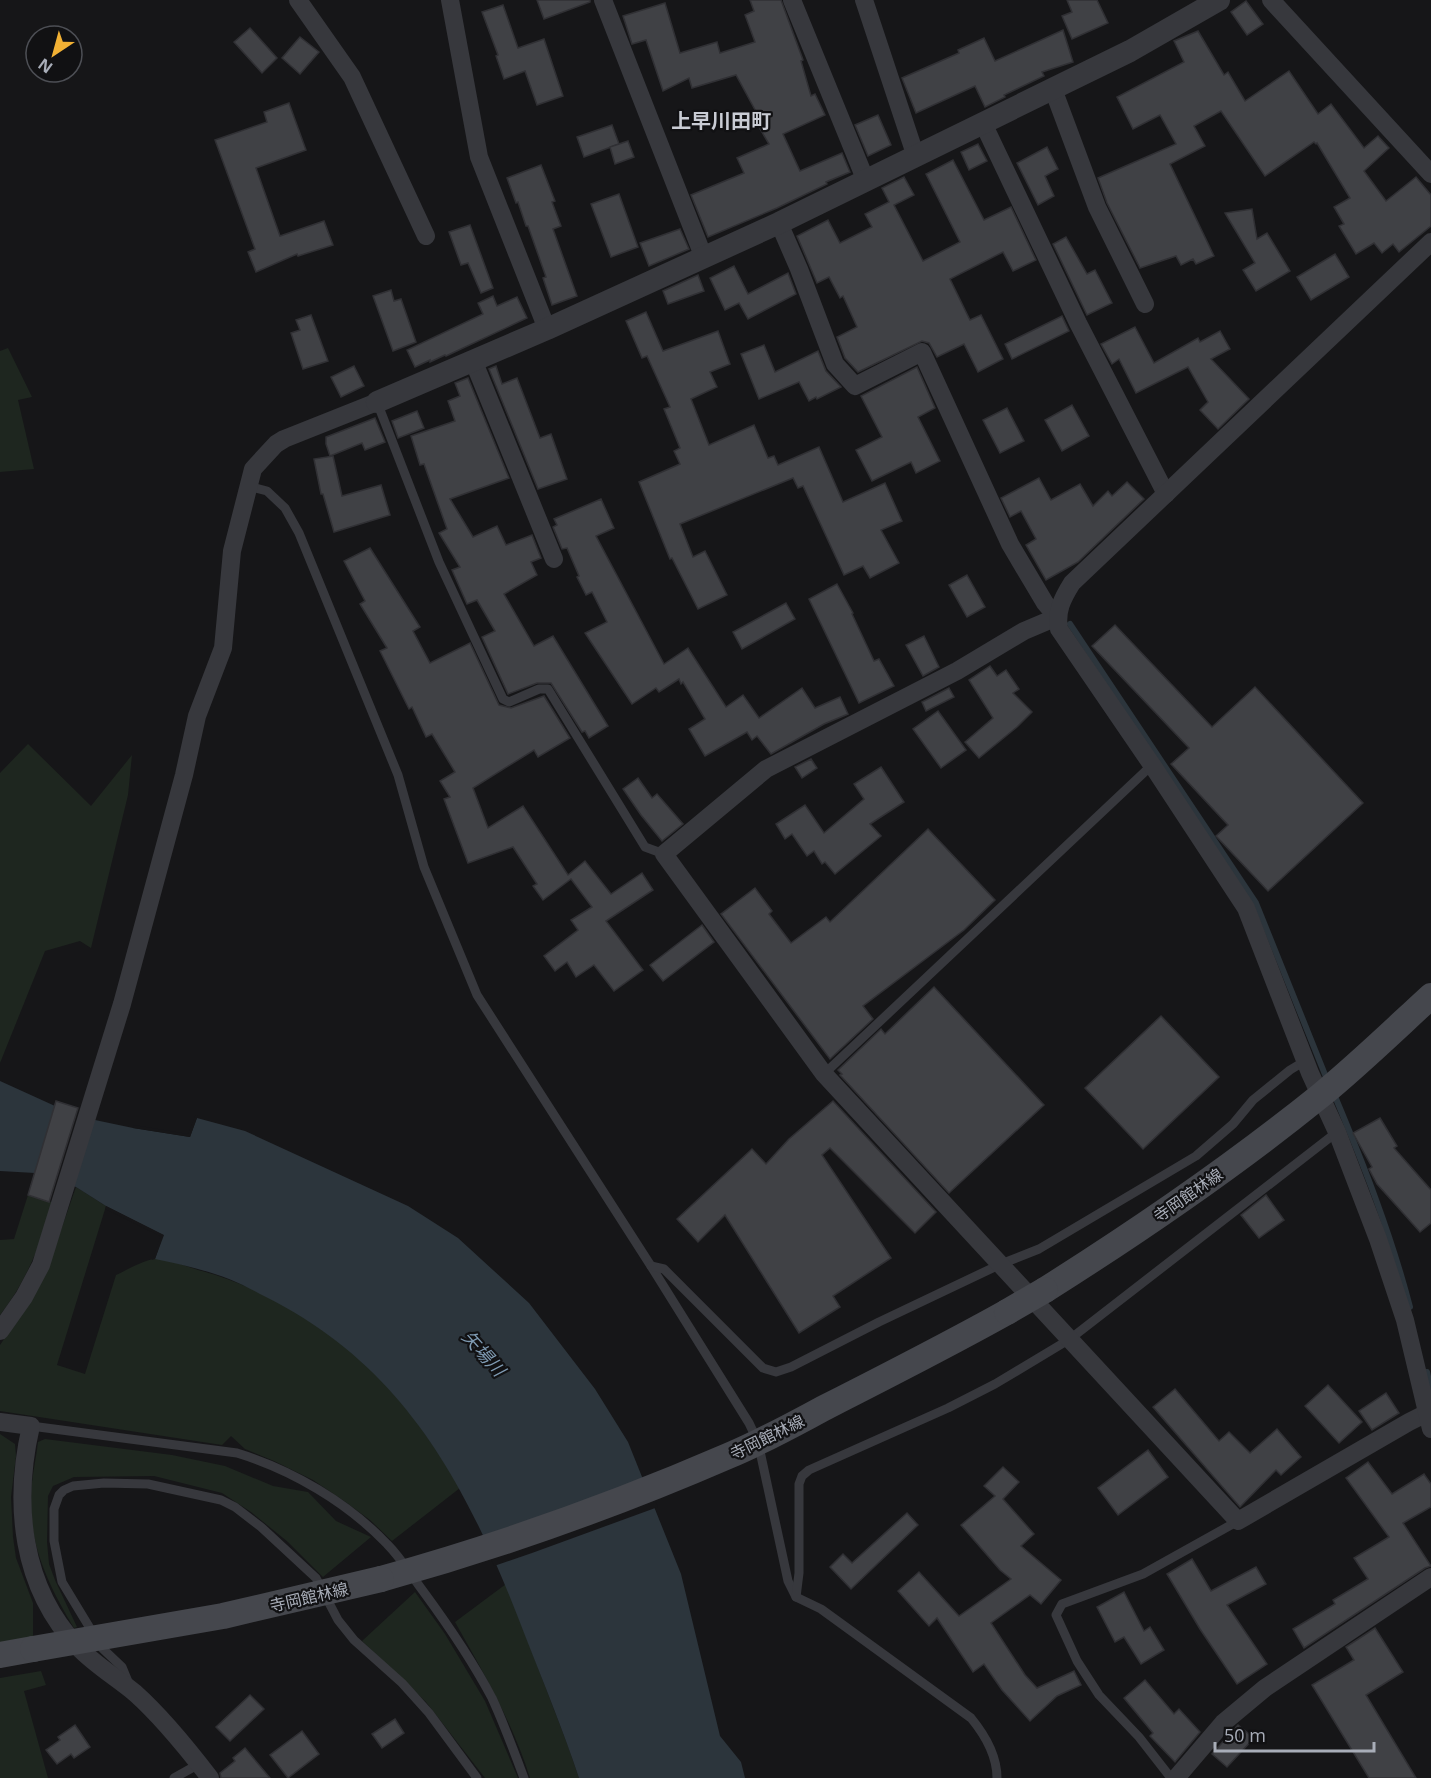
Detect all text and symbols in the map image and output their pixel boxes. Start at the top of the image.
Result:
north arrow [24,24,84,84]
text: N [33,53,57,79]
district label: 上早川田町 [671,107,771,134]
street label: 寺岡館林線 [1149,1163,1227,1227]
water label: 矢場川 [457,1325,512,1383]
street label: 寺岡館林線 [726,1410,808,1464]
street label: 寺岡館林線 [268,1577,350,1617]
scale bar [1215,1715,1374,1753]
text: 50 m [1224,1723,1266,1747]

